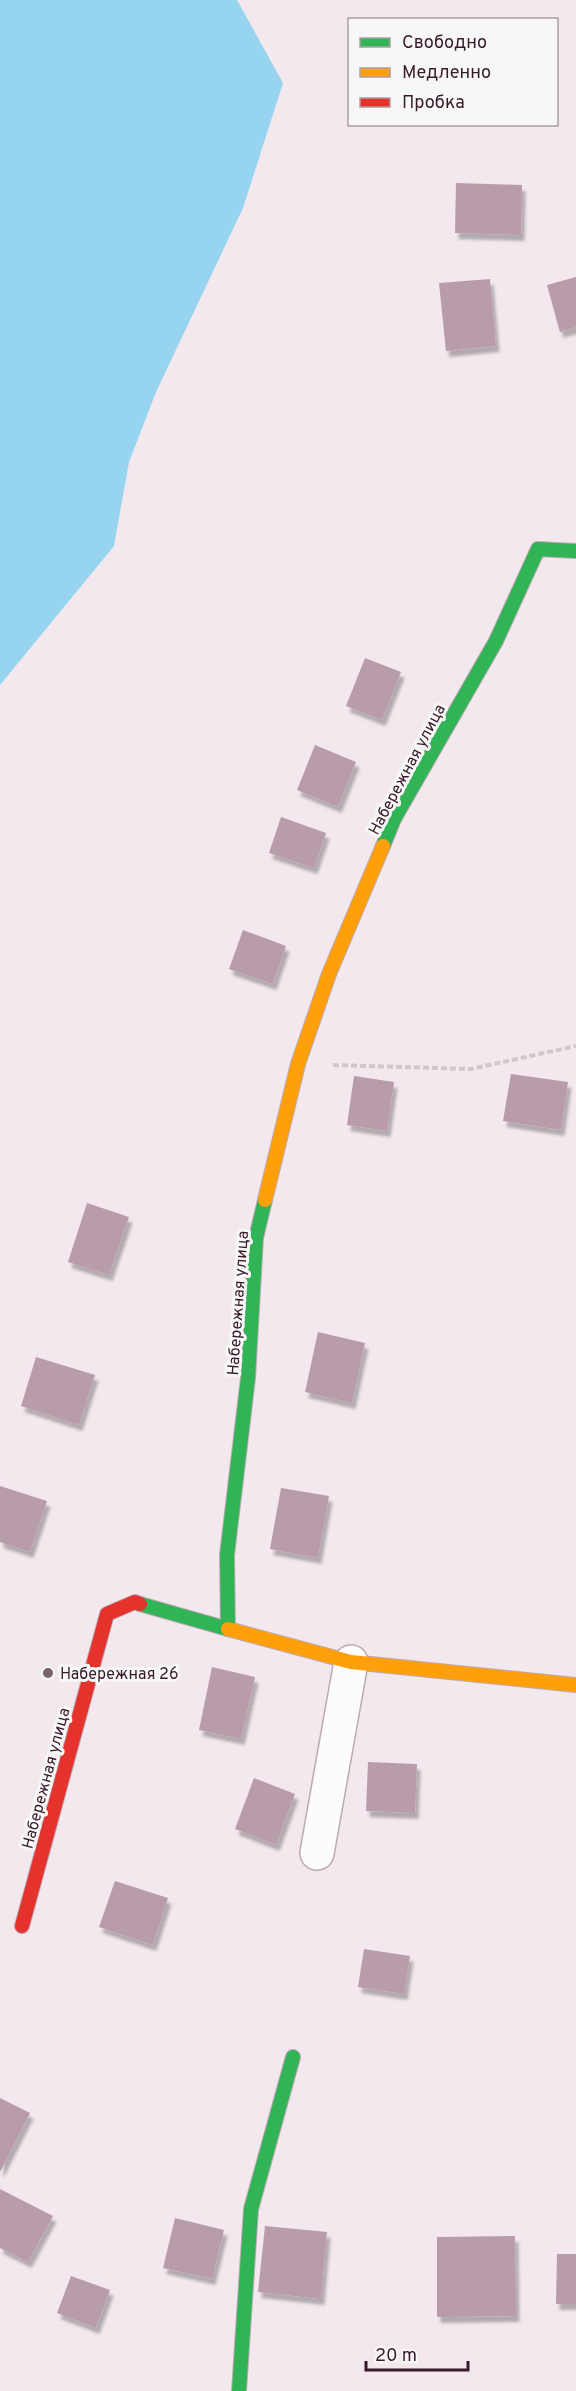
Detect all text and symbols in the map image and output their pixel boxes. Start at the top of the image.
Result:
legend [348,18,558,126]
text: Свободно [402,32,487,55]
text: Медленно [402,62,491,85]
text: Пробка [402,92,465,115]
street label: Набережная улица [365,701,451,839]
street label: Набережная улица [224,1230,254,1376]
place label: Набережная 26 [60,1665,178,1685]
marker: Набережная 26 [41,1666,55,1680]
street label: Набережная улица [18,1706,75,1851]
scale bar [366,2334,468,2372]
text: 20 m [375,2345,417,2368]

